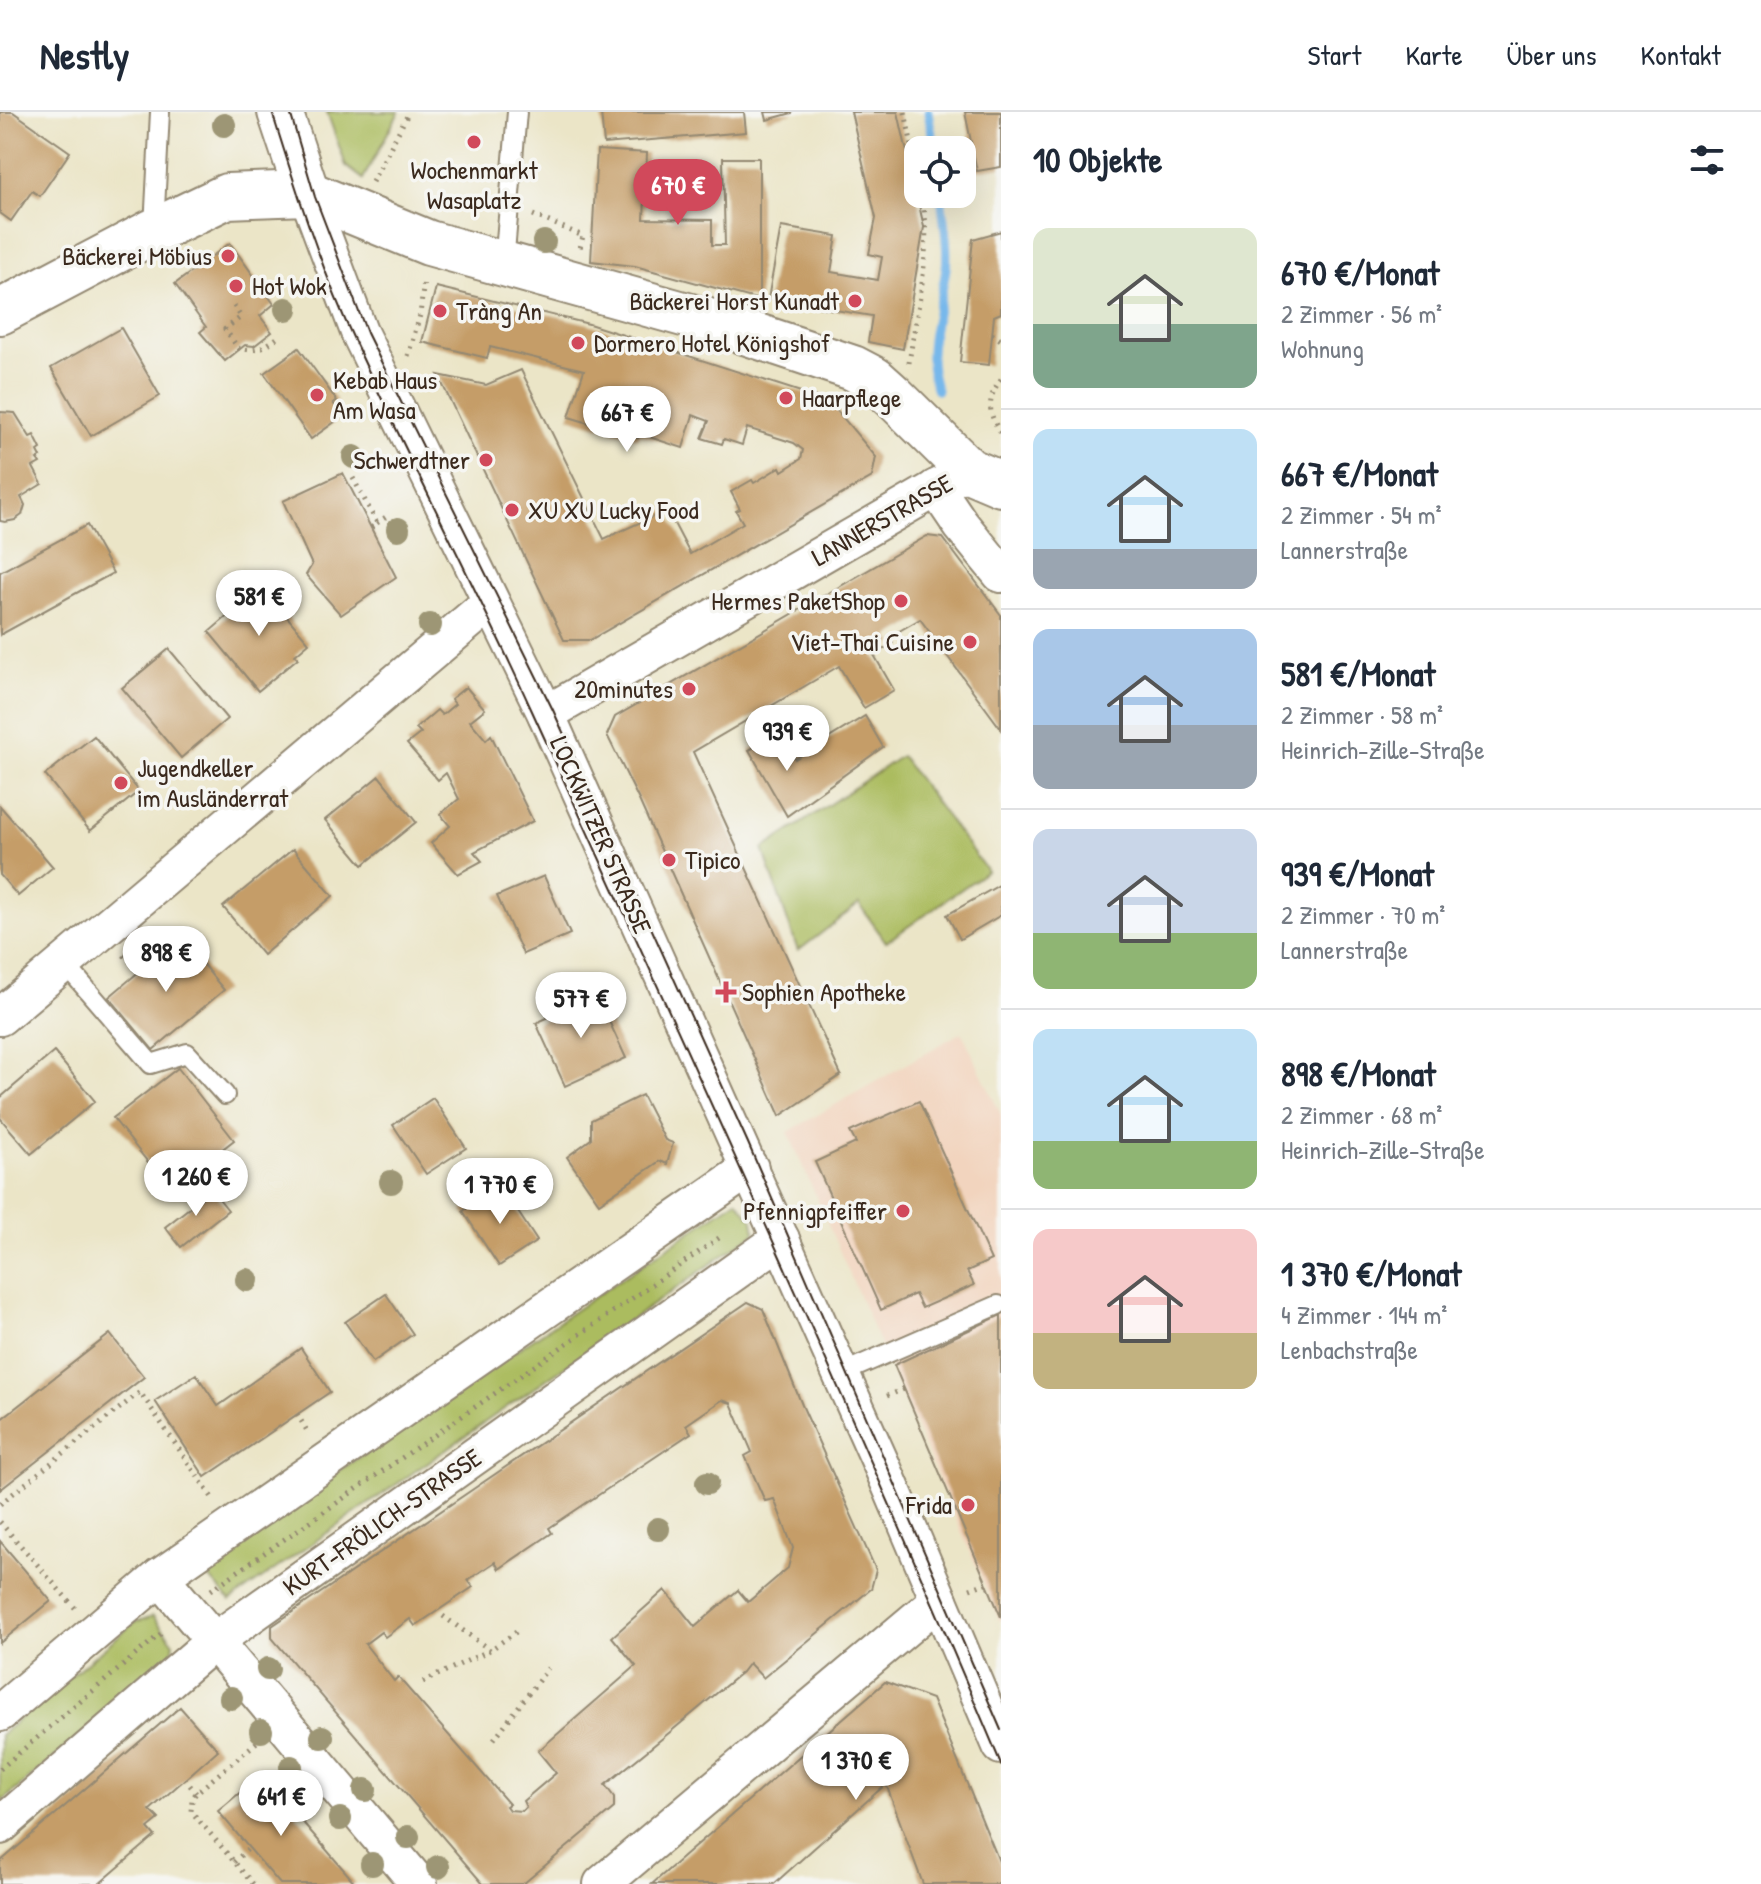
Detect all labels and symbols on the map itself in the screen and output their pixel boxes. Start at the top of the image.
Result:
marker: Wochenmarkt Wasaplatz [465,133,483,151]
place label: Wochenmarkt Wasaplatz [410,152,539,217]
pin: 670 € [622,159,734,227]
place label: Bäckerei Möbius [62,238,212,273]
marker: Bäckerei Möbius [219,247,237,265]
place label: Hot Wok [252,268,327,303]
marker: Hot Wok [227,277,245,295]
place label: Bäckerei Horst Kunadt [630,283,840,318]
marker: Bäckerei Horst Kunadt [846,292,864,310]
place label: Tràng An [456,293,542,328]
marker: Tràng An [431,302,449,320]
place label: Dormero Hotel Königshof [594,325,831,360]
marker: Dormero Hotel Königshof [569,334,587,352]
place label: Kebab Haus Am Wasa [333,362,437,427]
place label: Haarpflege [802,380,901,415]
marker: Kebab Haus Am Wasa [308,386,326,404]
pin: 667 € [571,386,683,454]
marker: Haarpflege [777,389,795,407]
place label: Schwerdtner [353,442,470,477]
marker: Schwerdtner [477,451,495,469]
street label: LANNERSTRASSE [805,465,959,574]
place label: XU XU Lucky Food [528,492,699,527]
marker: XU XU Lucky Food [503,501,521,519]
pin: 581 € [203,570,315,638]
place label: Hermes PaketShop [711,583,885,618]
marker: Hermes PaketShop [892,592,910,610]
place label: Viet-Thai Cuisine [790,624,954,659]
marker: Viet-Thai Cuisine [961,633,979,651]
place label: 20minutes [574,671,673,706]
marker: 20minutes [680,680,698,698]
pin: 939 € [731,705,843,773]
street label: LOCKWITZER STRASSE [542,731,661,940]
place label: Jugendkeller im Ausländerrat [137,750,289,815]
marker: Jugendkeller im Ausländerrat [112,774,130,792]
place label: Tipico [685,842,741,877]
marker: Tipico [660,851,678,869]
pin: 898 € [110,926,222,994]
pin: 577 € [525,972,637,1040]
place label: Sophien Apotheke [742,974,906,1009]
marker: Sophien Apotheke [717,983,735,1001]
pin: 1 260 € [122,1150,270,1218]
pin: 1 770 € [426,1158,574,1226]
place label: Pfennigpfeiffer [743,1193,887,1228]
marker: Pfennigpfeiffer [894,1202,912,1220]
street label: KURT-FRÖLICH-STRASSE [275,1440,488,1603]
place label: Frida [905,1487,952,1522]
marker: Frida [959,1496,977,1514]
pin: 1 370 € [782,1734,930,1802]
pin: 641 € [225,1770,337,1838]

